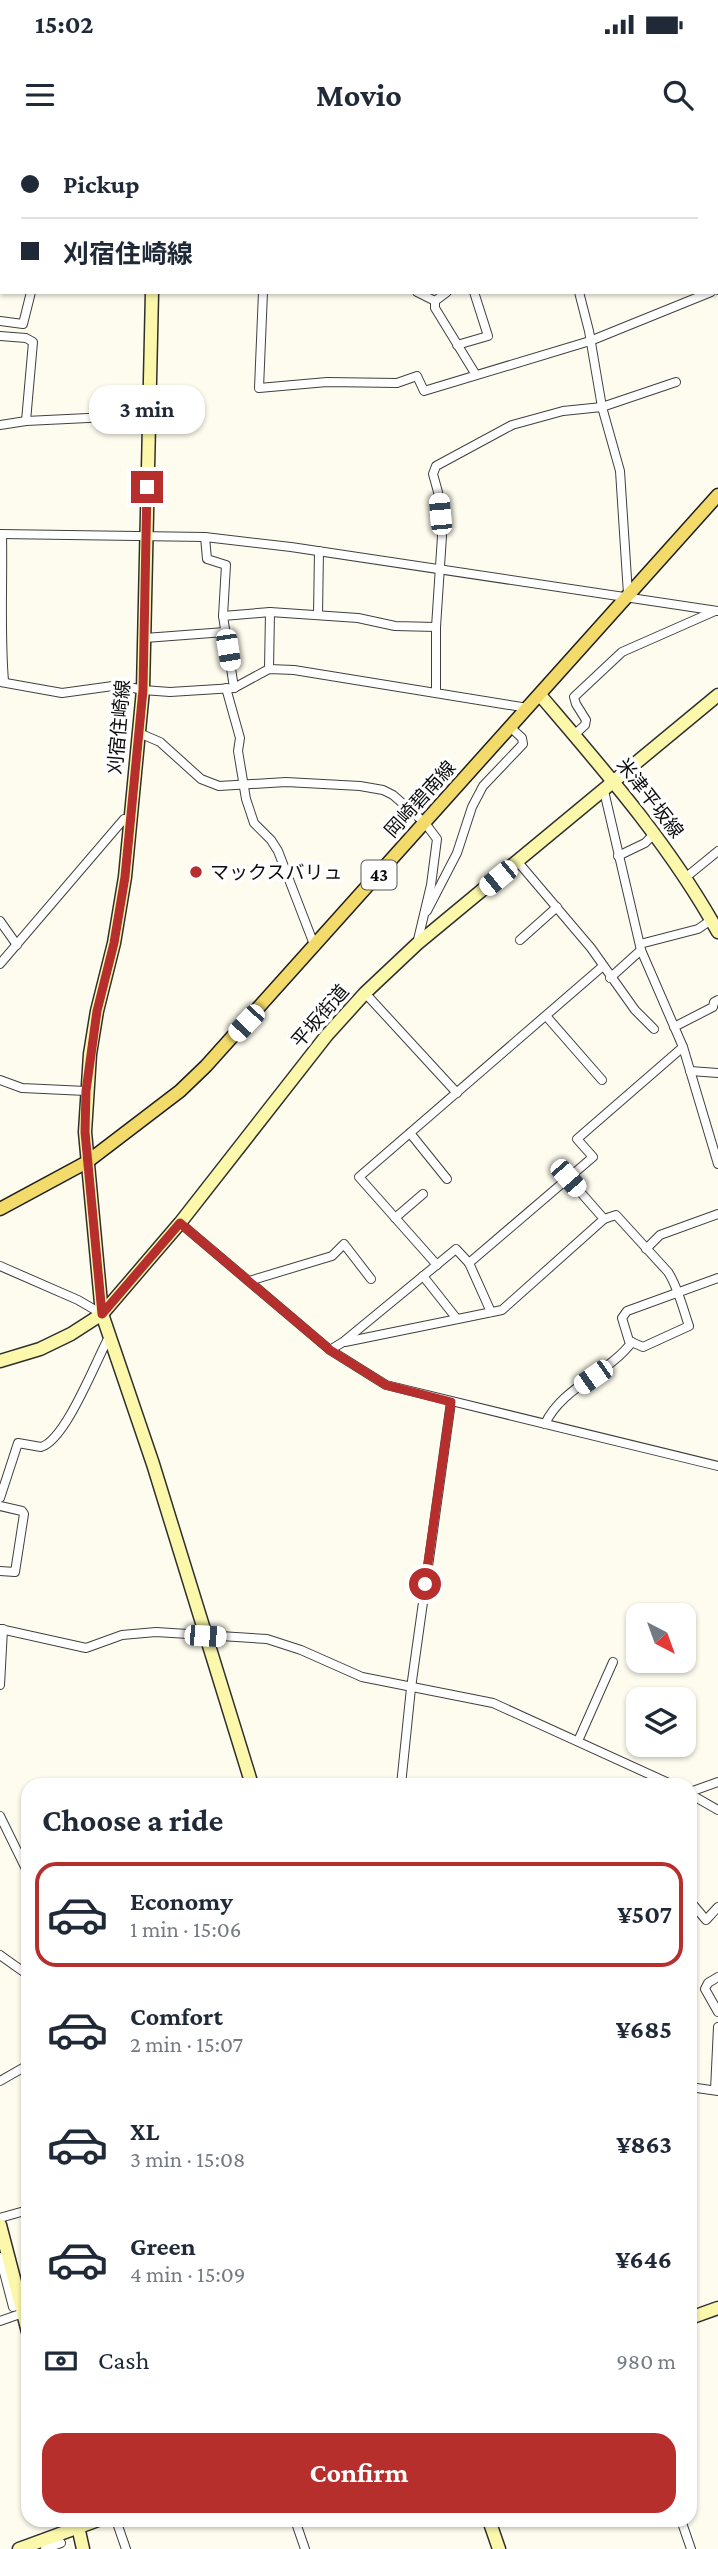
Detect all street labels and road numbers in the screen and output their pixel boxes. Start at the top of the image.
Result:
street label: 刈宿住崎線 [104,679,134,775]
street label: 米津平坂線 [612,754,688,842]
street label: 岡崎碧南線 [380,757,460,841]
road number: 43 [362,860,396,890]
street label: 平坂街道 [287,980,353,1052]

